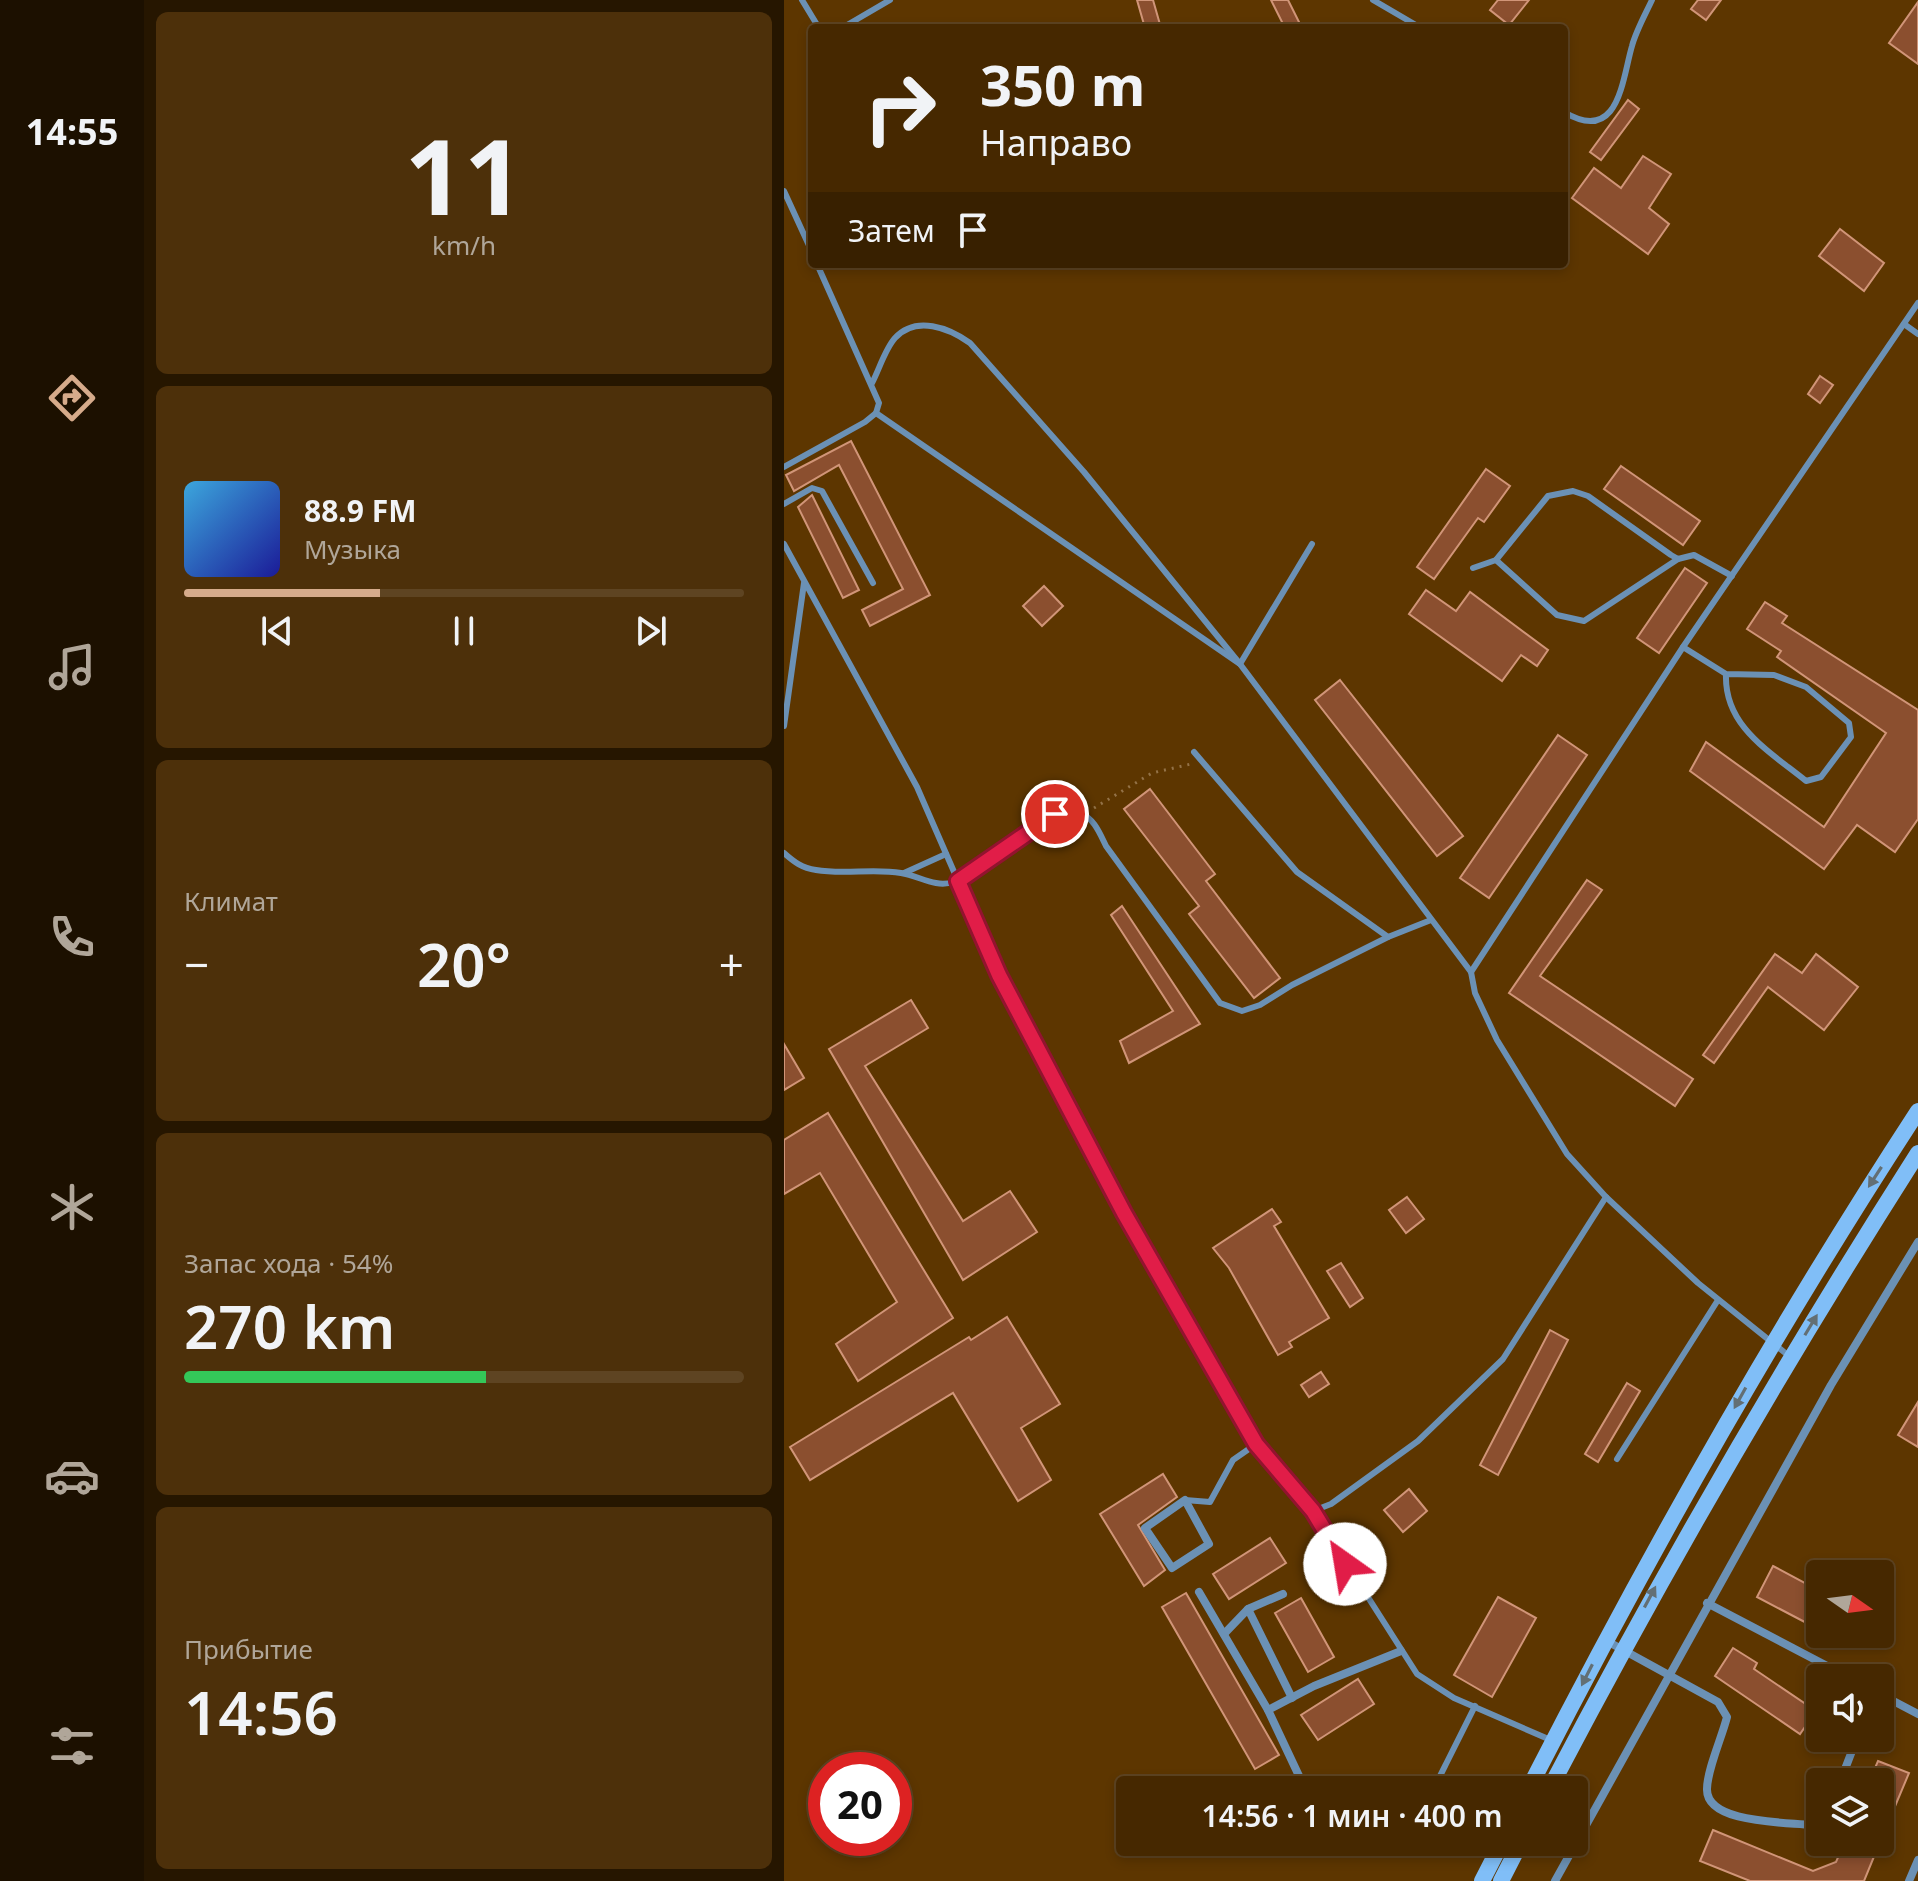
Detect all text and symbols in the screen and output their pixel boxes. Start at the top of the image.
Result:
text: 350 m [980,46,1145,122]
icon: right [848,56,952,160]
text: 11 [405,104,523,245]
text: 14:55 [26,107,118,156]
text: Направо [980,118,1132,167]
icon: arrive [951,208,995,252]
text: Затем [848,210,935,251]
text: km/h [432,227,496,263]
icon: directions [44,370,100,426]
text: 88.9 FM [304,490,416,531]
text: Музыка [304,531,401,567]
icon: previous [255,609,299,653]
icon: pause [442,609,486,653]
icon: next [629,609,673,653]
icon: music [44,639,100,695]
pin [1021,780,1089,848]
icon: arrive [1033,792,1077,836]
text: Климат [184,883,278,919]
icon: phone [44,909,100,965]
text: 20° [417,923,511,1005]
text: − [184,934,209,994]
text: + [719,934,744,994]
one-way arrow [1868,1166,1883,1187]
icon: climate [44,1179,100,1235]
text: Запас хода · 54% [184,1245,393,1281]
text: 270 km [184,1285,395,1367]
one-way arrow [1804,1314,1818,1336]
one-way arrow [1733,1387,1747,1410]
icon: car [44,1448,100,1504]
position arrow [1303,1522,1387,1606]
north arrow [1806,1560,1894,1648]
map controls [1806,1560,1894,1856]
one-way arrow [1643,1586,1657,1608]
text: Прибытие [184,1631,313,1667]
one-way arrow [1581,1664,1594,1687]
button: sound [1806,1664,1894,1752]
text: 14:56 [184,1671,338,1753]
icon: filters [44,1718,100,1774]
speed limit sign: 20 [808,1752,912,1856]
button: layers [1806,1768,1894,1856]
text: 14:56 · 1 мин · 400 m [1202,1795,1502,1836]

